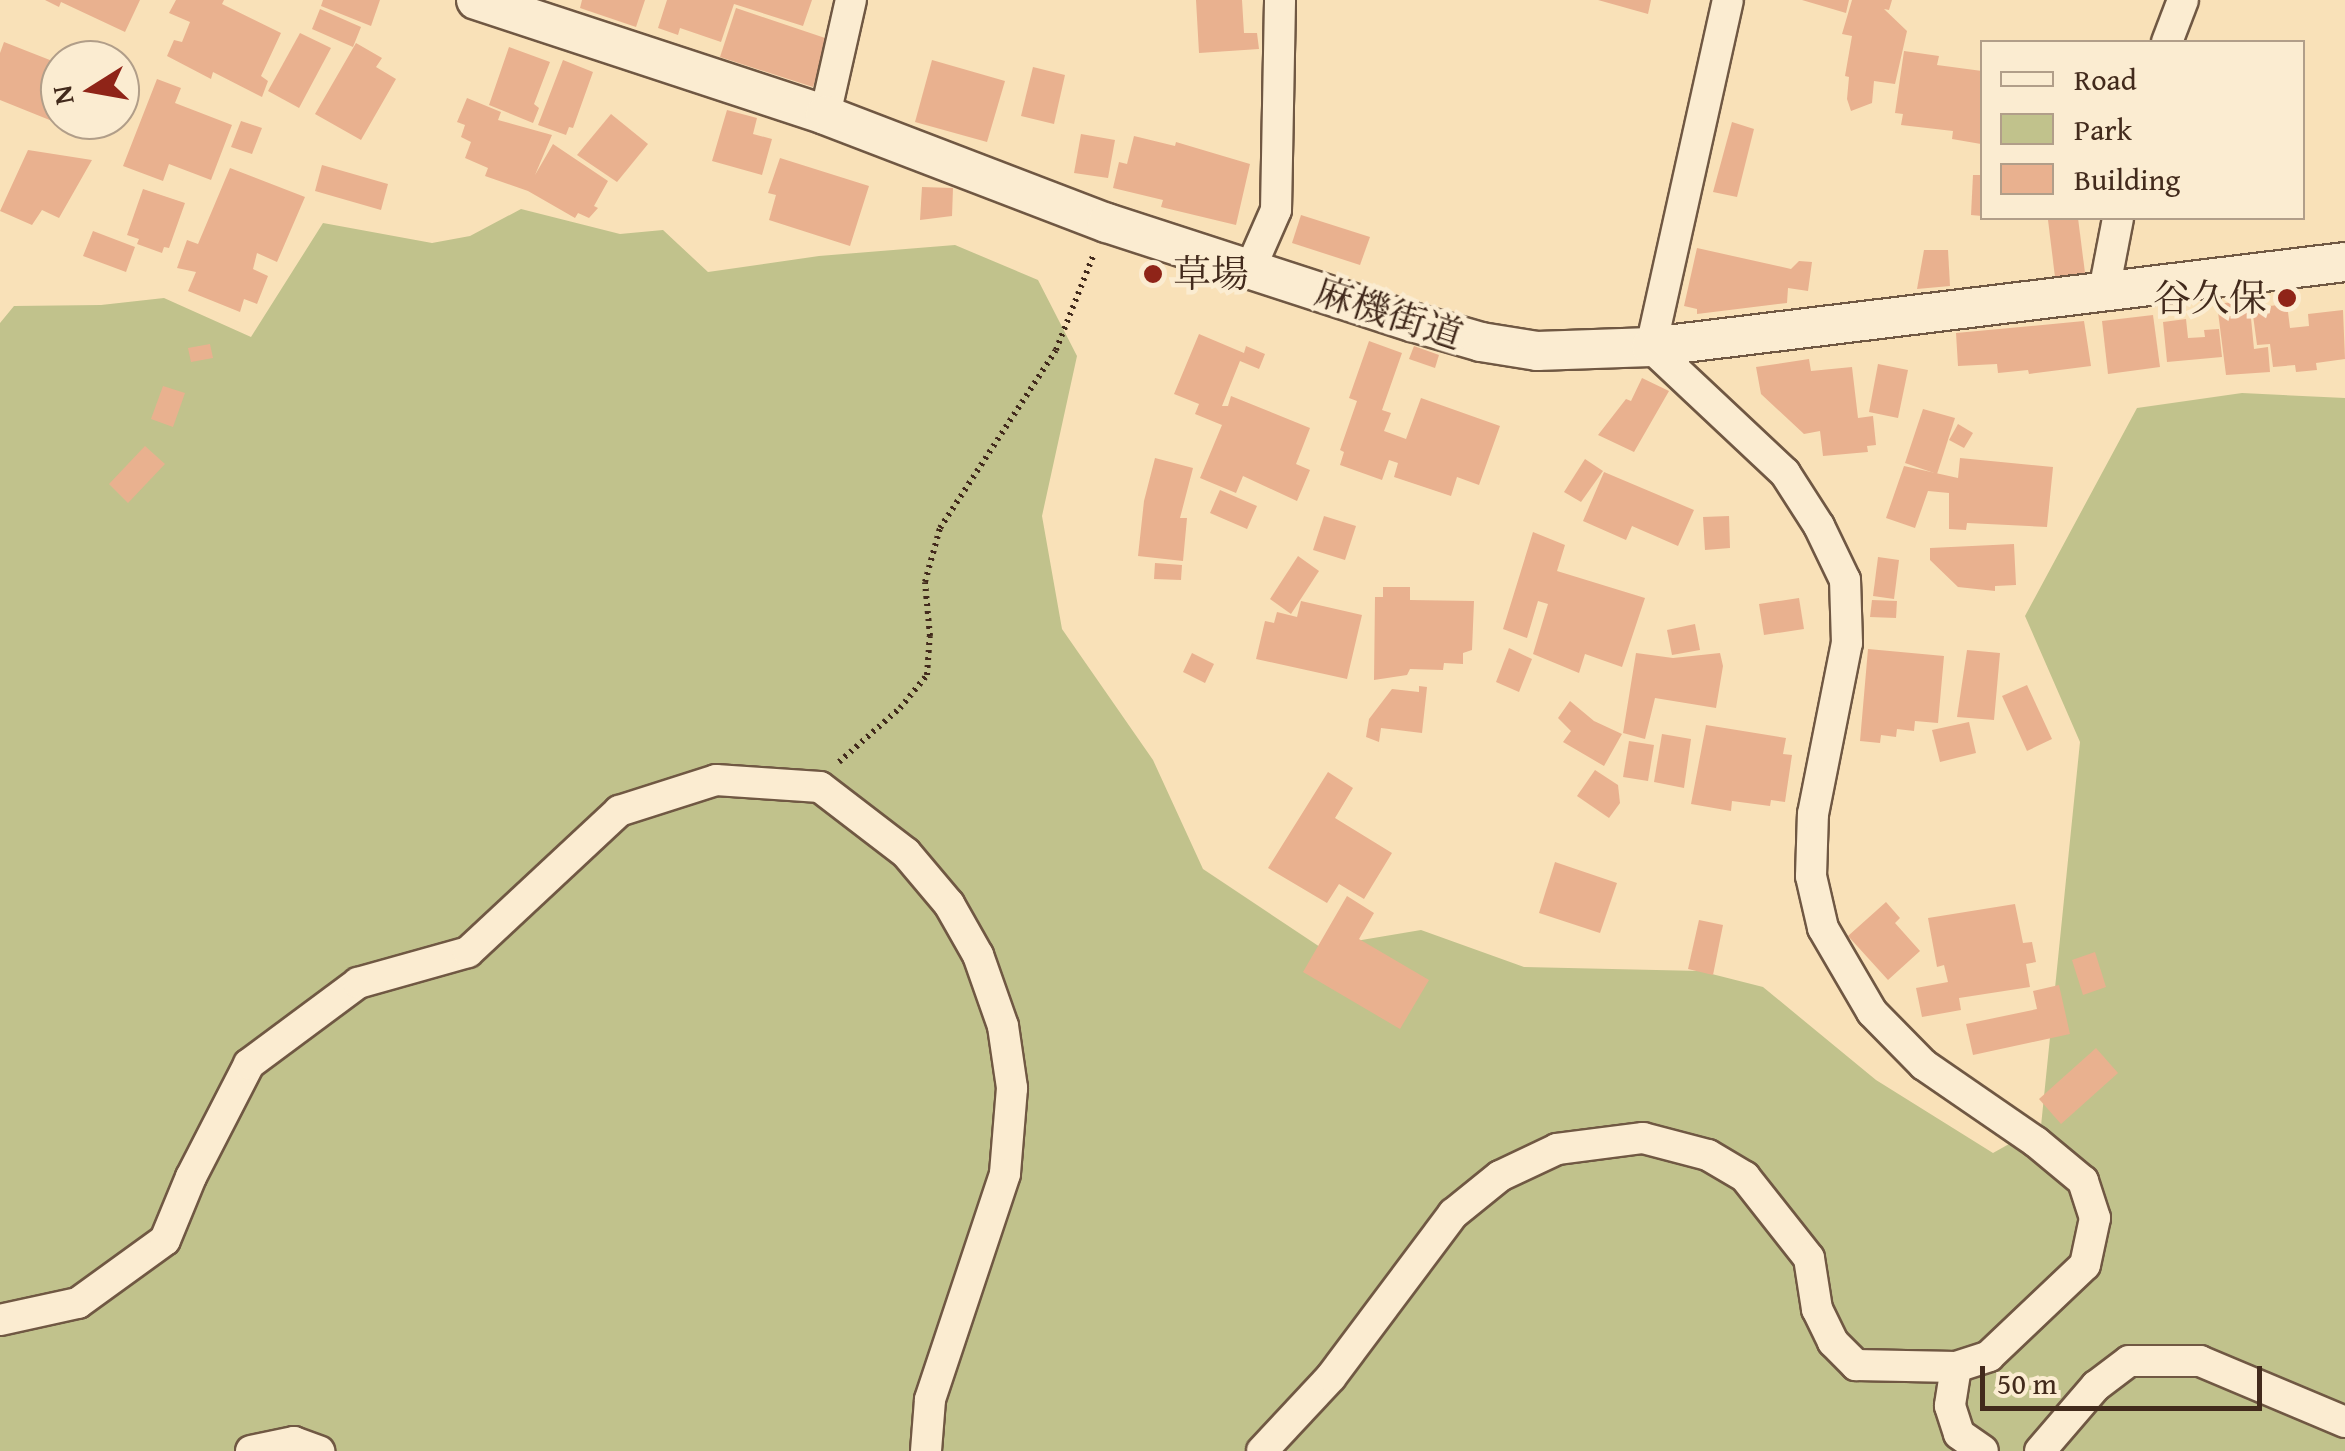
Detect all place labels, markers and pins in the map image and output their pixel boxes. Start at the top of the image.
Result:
place label: 草場 [1173,251,1249,297]
marker: 草場 [1142,263,1164,285]
place label: 谷久保 [2153,275,2267,321]
marker: 谷久保 [2276,287,2298,309]

